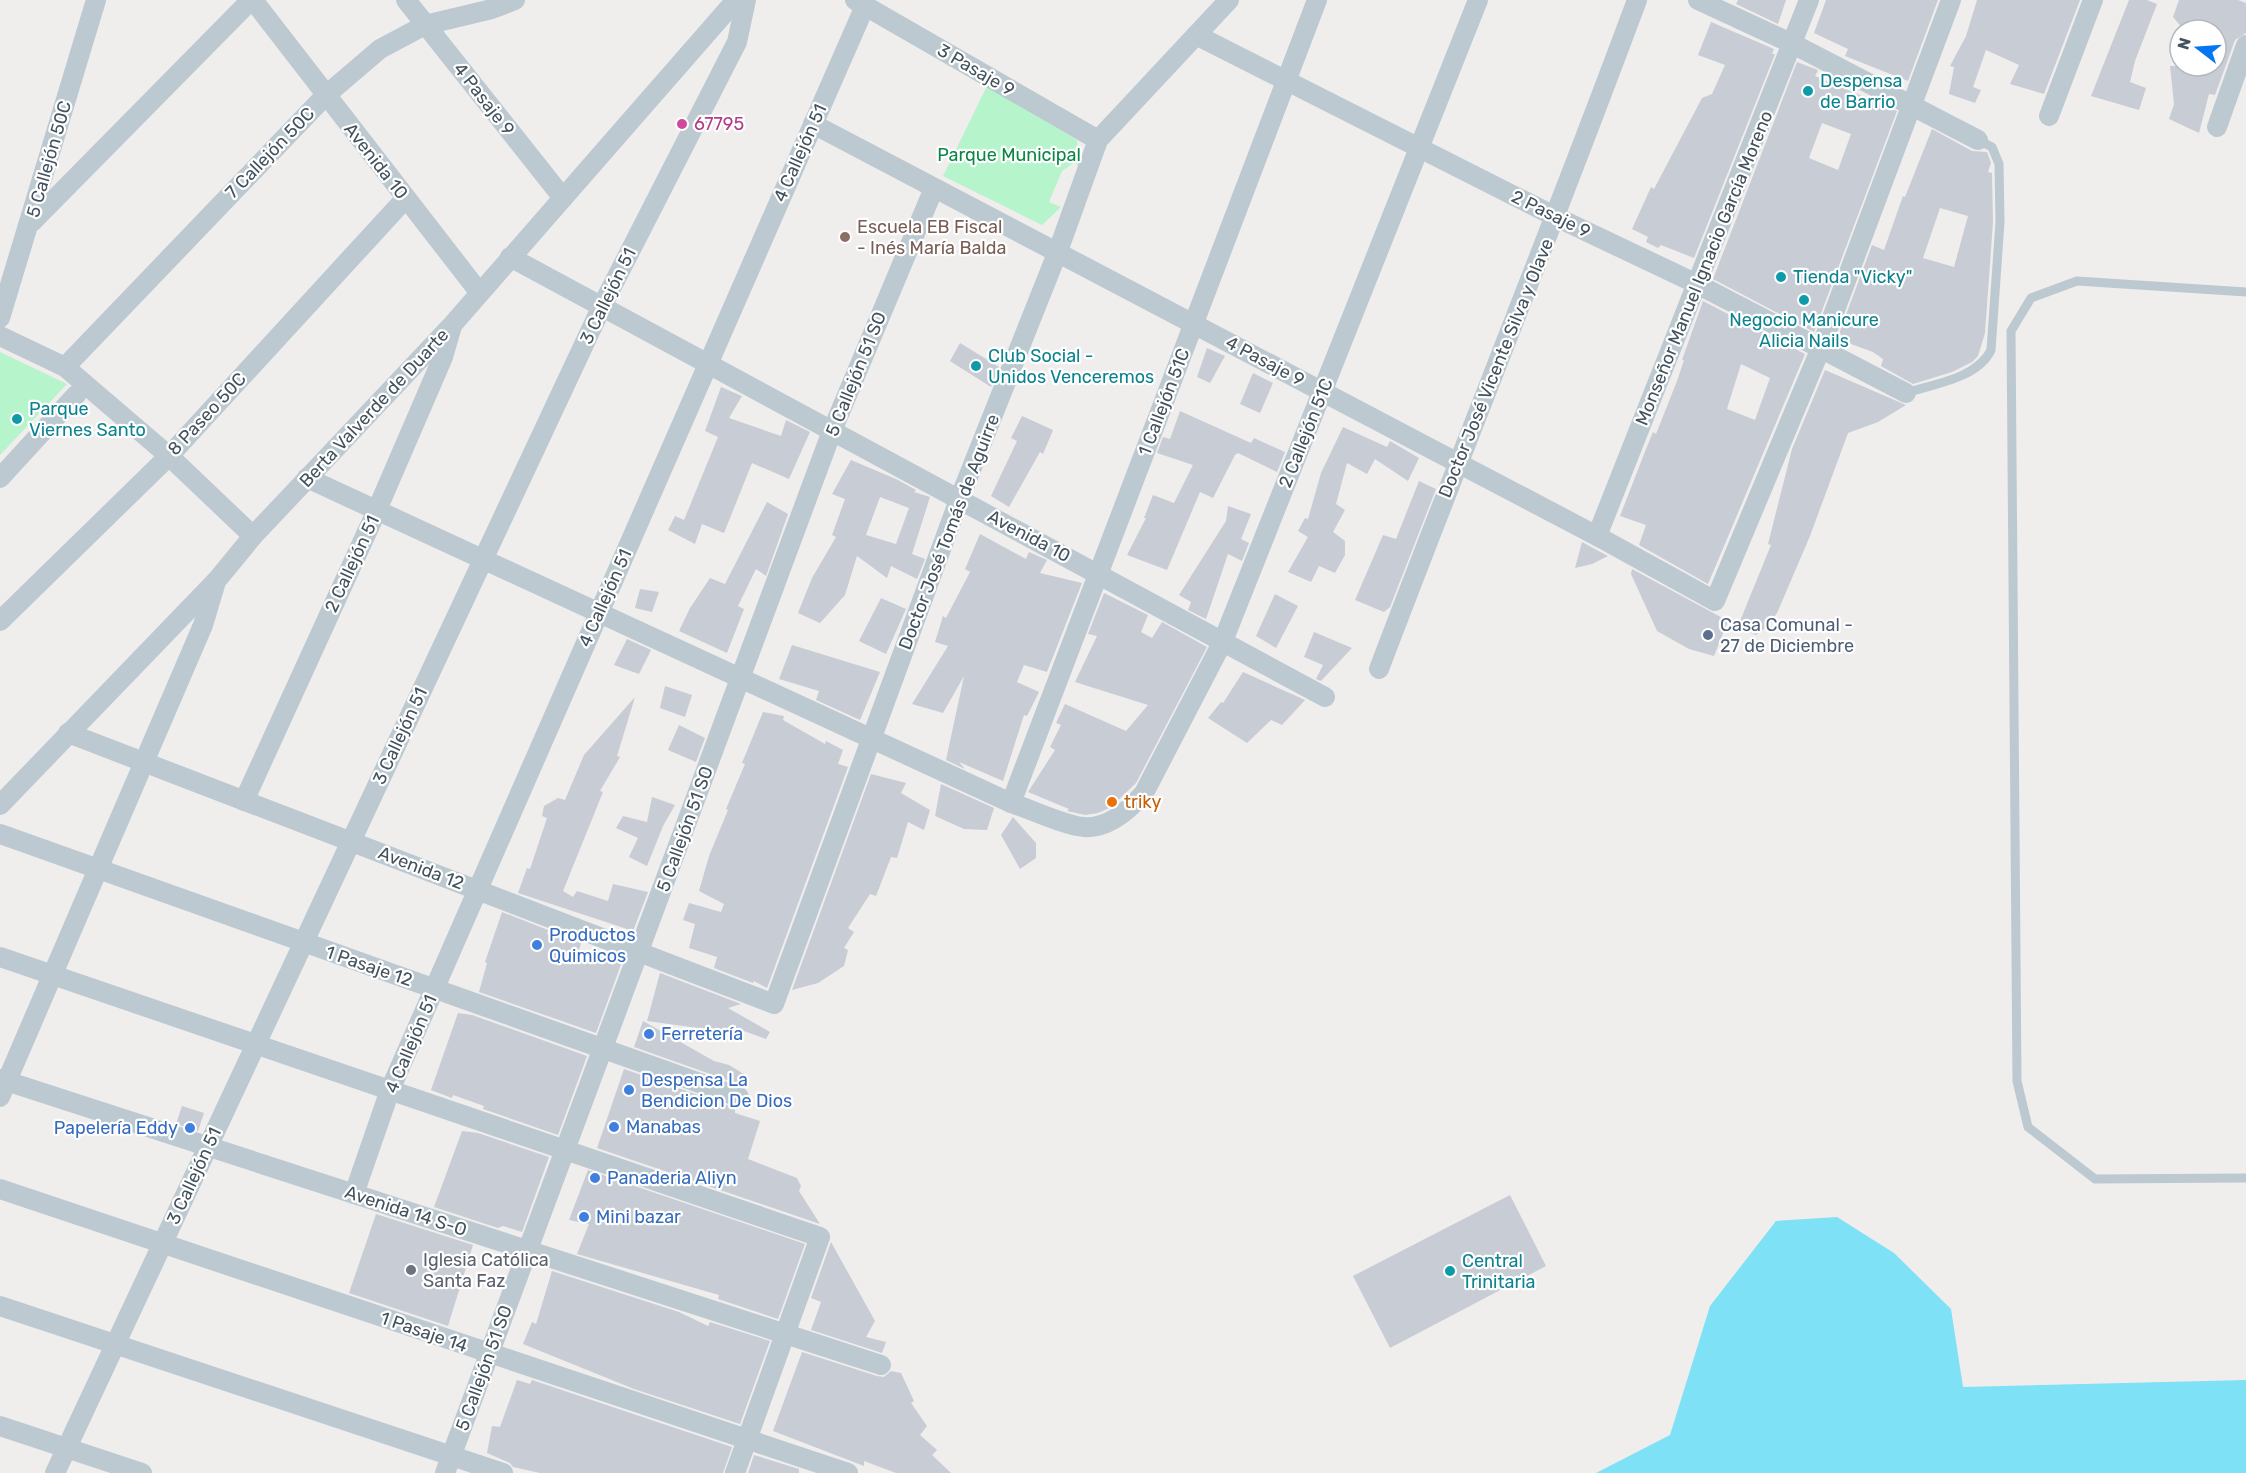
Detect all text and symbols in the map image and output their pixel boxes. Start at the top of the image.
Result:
north arrow [2168,18,2228,78]
text: N [2173,35,2195,52]
street label: 3 Pasaje 9 [933,39,1019,101]
street label: 4 Pasaje 9 [449,58,519,140]
place label: Despensa de Barrio [1820,70,1903,113]
marker: Despensa de Barrio [1801,84,1815,98]
street label: 5 Callejón 50C [22,98,76,220]
street label: 4 Callejón 51 [769,101,831,205]
street label: 7 Callejón 50C [221,103,319,203]
street label: Monseñor Manuel Ignacio García Moreno [1631,107,1777,429]
place label: 67795 [694,113,744,135]
marker: 67795 [675,117,689,131]
street label: Avenida 10 [339,118,413,204]
park label: Parque Municipal [937,144,1081,166]
street label: 2 Pasaje 9 [1508,185,1594,243]
place label: Escuela EB Fiscal - Inés María Balda [857,216,1006,259]
marker: Escuela EB Fiscal - Inés María Balda [838,230,852,244]
street label: Doctor José Vicente Silva y Olave [1434,235,1558,501]
street label: 3 Callejón 51 [575,244,641,348]
place label: Tienda "Vicky" [1793,266,1912,288]
marker: Tienda "Vicky" [1774,270,1788,284]
marker: Negocio Manicure Alicia Nails [1797,293,1811,307]
street label: 5 Callejón 51 SO [821,309,891,439]
place label: Negocio Manicure Alicia Nails [1729,309,1879,352]
street label: Berta Valverde de Duarte [295,324,453,492]
street label: 4 Pasaje 9 [1222,331,1308,391]
place label: Club Social - Unidos Venceremos [988,345,1154,388]
street label: 1 Callejón 51C [1133,345,1195,459]
marker: Club Social - Unidos Venceremos [969,359,983,373]
street label: 8 Paseo 50C [163,368,251,460]
street label: 2 Callejón 51C [1274,375,1338,491]
place label: Parque Viernes Santo [29,398,146,441]
street label: Doctor José Tomás de Aguirre [894,411,1004,653]
marker: Parque Viernes Santo [10,412,24,426]
street label: Avenida 10 [984,505,1074,567]
street label: 2 Callejón 51 [320,512,384,616]
street label: 4 Callejón 51 [574,546,636,650]
place label: Casa Comunal - 27 de Diciembre [1720,614,1854,657]
marker: Casa Comunal - 27 de Diciembre [1701,628,1715,642]
street label: 3 Callejón 51 [368,684,432,788]
street label: 5 Callejón 51 SO [652,763,718,895]
place label: triky [1124,791,1162,813]
marker: triky [1105,795,1119,809]
street label: Avenida 12 [375,842,467,894]
place label: Productos Quimicos [549,924,636,967]
marker: Productos Quimicos [530,938,544,952]
street label: 1 Pasaje 12 [323,941,415,991]
street label: 4 Callejón 51 [380,992,442,1096]
place label: Ferretería [661,1023,743,1045]
marker: Ferretería [642,1027,656,1041]
place label: Despensa La Bendicion De Dios [641,1069,792,1112]
marker: Despensa La Bendicion De Dios [622,1083,636,1097]
place label: Manabas [626,1116,701,1138]
place label: Papelería Eddy [54,1117,178,1139]
marker: Manabas [607,1120,621,1134]
marker: Papelería Eddy [183,1121,197,1135]
street label: 3 Callejón 51 [162,1124,226,1228]
place label: Panaderia Aliyn [607,1167,737,1189]
marker: Panaderia Aliyn [588,1171,602,1185]
street label: Avenida 14 S-O [342,1181,470,1241]
place label: Mini bazar [596,1206,681,1228]
marker: Mini bazar [577,1210,591,1224]
place label: Iglesia Católica Santa Faz [423,1249,549,1292]
place label: Central Trinitaria [1462,1250,1536,1293]
marker: Iglesia Católica Santa Faz [404,1263,418,1277]
marker: Central Trinitaria [1443,1264,1457,1278]
street label: 5 Callejón 51 SO [451,1302,517,1434]
street label: 1 Pasaje 14 [378,1307,470,1357]

